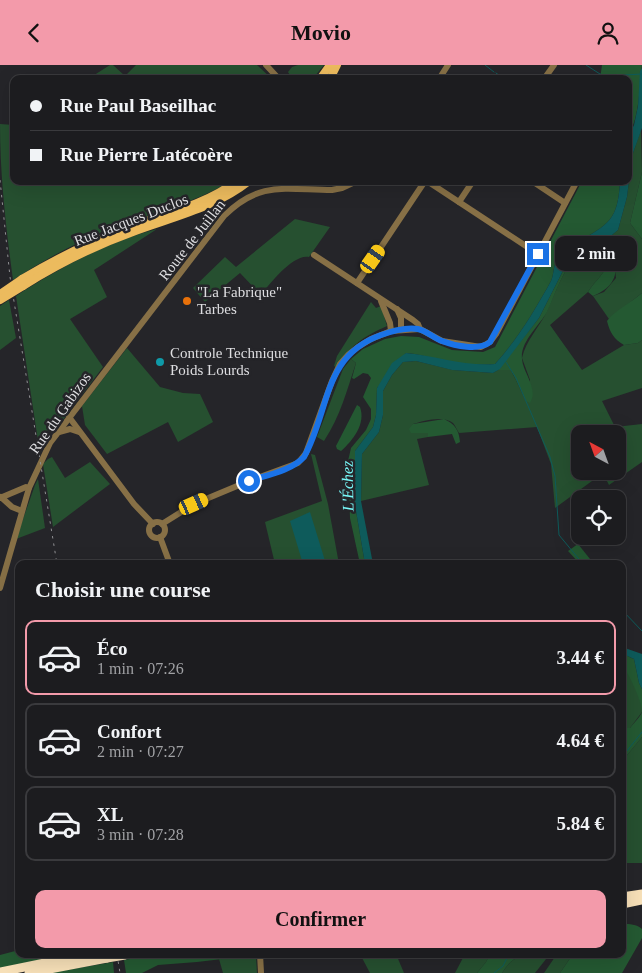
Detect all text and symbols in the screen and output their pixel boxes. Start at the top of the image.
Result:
icon: back [20,19,48,47]
icon: person [594,19,622,47]
text: Movio [291,20,351,45]
text: Rue Paul Baseilhac [60,95,216,116]
text: Rue Pierre Latécoère [60,144,232,165]
street label: Rue Jacques Duclos [72,191,190,249]
street label: Route de Juillan [156,196,229,283]
callout: 2 min [556,237,638,271]
car [358,242,387,276]
route end [527,243,549,265]
text: 2 min [577,245,615,262]
place label: "La Fabrique" Tarbes [197,284,282,317]
marker: "La Fabrique" Tarbes [181,295,193,307]
place label: Controle Technique Poids Lourds [170,345,289,378]
marker: Controle Technique Poids Lourds [154,356,166,368]
street label: Rue du Gabizos [26,369,94,457]
north arrow [571,425,626,480]
map controls [571,425,626,545]
water label: L'Échez [338,460,356,512]
route start [238,470,260,492]
button: locate [571,490,626,545]
car [177,491,210,517]
text: Choisir une course [35,577,211,602]
icon: car [37,635,82,680]
text: Éco [97,638,128,659]
text: 3.44 € [557,647,604,668]
text: 1 min · 07:26 [97,660,184,677]
icon: car [37,718,82,763]
text: Confort [97,721,161,742]
text: 4.64 € [557,730,604,751]
text: 2 min · 07:27 [97,743,184,760]
icon: car [37,801,82,846]
text: XL [97,804,123,825]
text: 5.84 € [557,813,604,834]
text: 3 min · 07:28 [97,826,184,843]
button: Confirmer [35,890,606,948]

